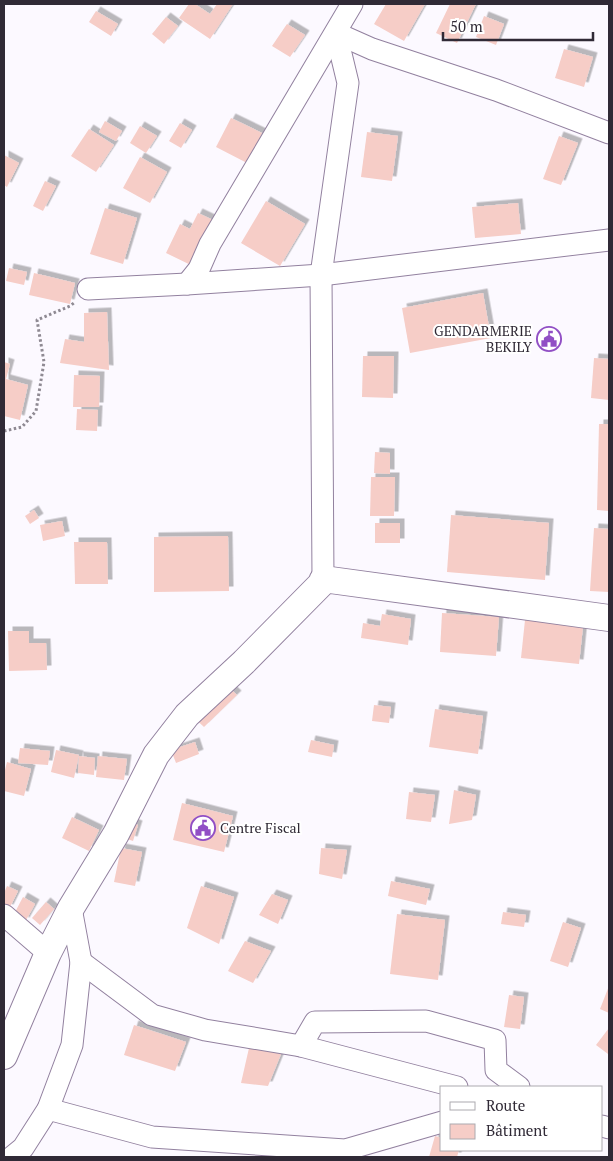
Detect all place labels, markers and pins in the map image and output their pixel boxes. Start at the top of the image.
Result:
place label: GENDARMERIE BEKILY [434,321,533,356]
public building icon: GENDARMERIE BEKILY [536,326,562,352]
public building icon: Centre Fiscal [190,815,216,841]
place label: Centre Fiscal [220,818,301,837]

